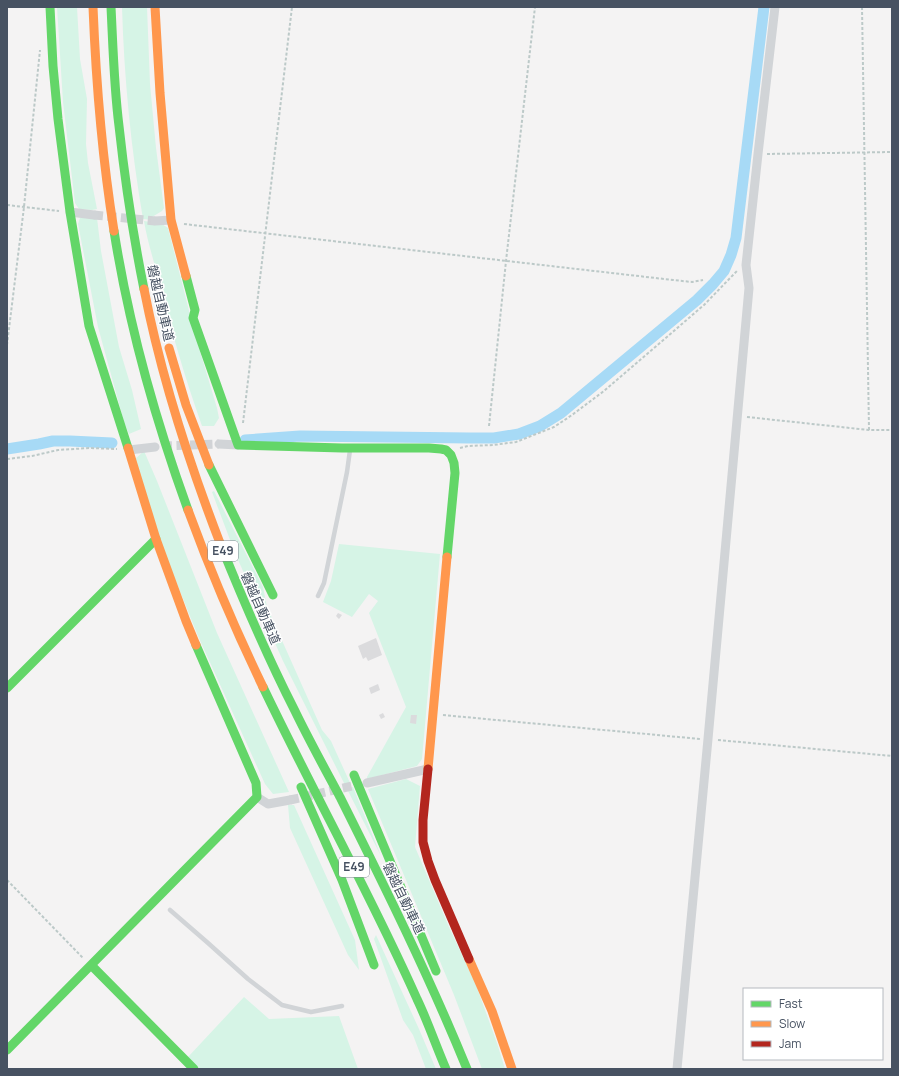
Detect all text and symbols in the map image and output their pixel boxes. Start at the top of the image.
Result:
street label: 磐越自動車道 [143,263,179,343]
road number: E49 [208,541,238,561]
street label: 磐越自動車道 [237,569,285,647]
road number: E49 [339,857,369,877]
street label: 磐越自動車道 [379,859,429,937]
legend [743,988,883,1060]
text: Fast [779,995,803,1012]
text: Slow [779,1015,805,1032]
text: Jam [779,1035,801,1052]

